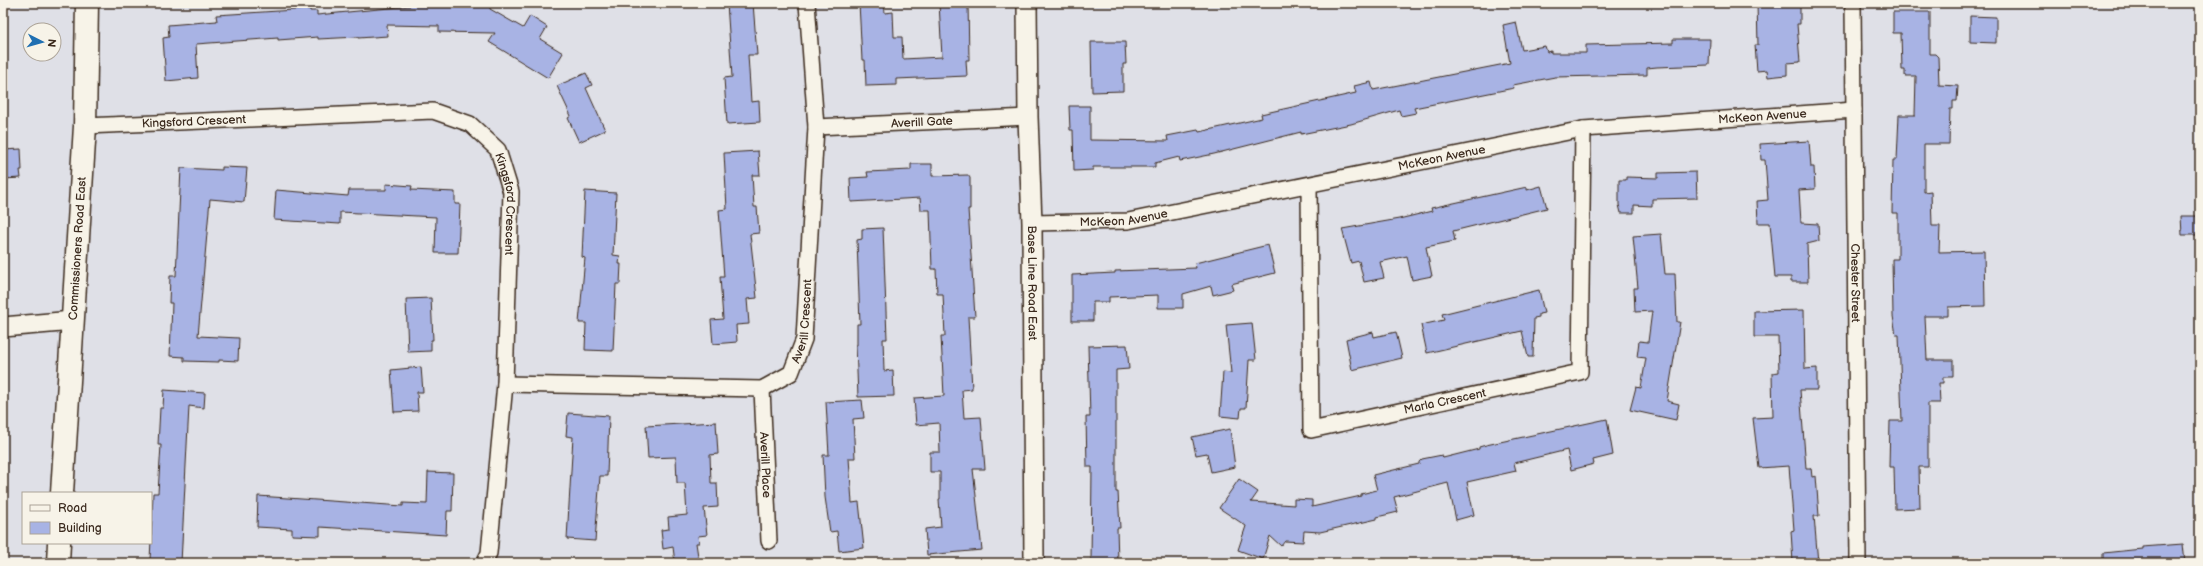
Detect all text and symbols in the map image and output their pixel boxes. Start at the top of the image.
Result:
north arrow [22,22,62,62]
text: N [45,38,58,48]
street label: McKeon Avenue [1718,106,1807,127]
street label: Kingsford Crescent [141,112,247,131]
street label: Averill Gate [891,113,953,131]
street label: McKeon Avenue [1397,141,1487,174]
street label: Kingsford Crescent [492,151,519,256]
street label: Commissioners Road East [65,176,89,321]
street label: McKeon Avenue [1079,206,1169,230]
street label: Base Line Road East [1025,225,1040,341]
street label: Chester Street [1848,243,1863,323]
street label: Averill Crescent [788,278,815,365]
street label: Marla Crescent [1402,385,1488,417]
street label: Averill Place [756,432,775,498]
legend [22,492,152,544]
text: Road [58,501,87,516]
text: Building [58,521,102,536]

